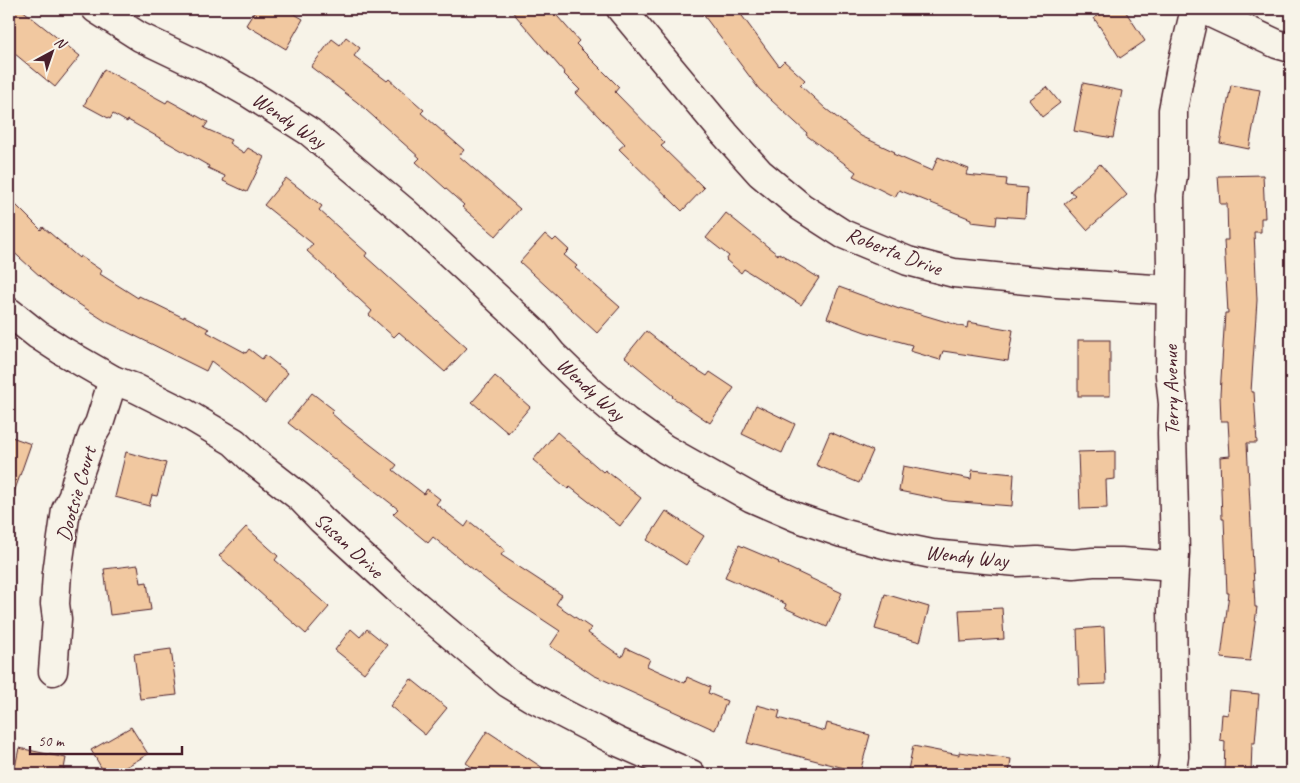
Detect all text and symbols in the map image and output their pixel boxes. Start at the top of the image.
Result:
north arrow [28,28,78,78]
text: N [51,33,71,53]
street label: Wendy Way [247,86,332,155]
street label: Roberta Drive [842,221,947,282]
street label: Terry Avenue [1157,344,1185,435]
street label: Wendy Way [552,352,632,428]
street label: Dootsie Court [50,442,102,544]
street label: Susan Drive [309,506,391,585]
street label: Wendy Way [924,539,1011,573]
scale bar [30,723,182,755]
text: 50 m [38,732,65,751]

